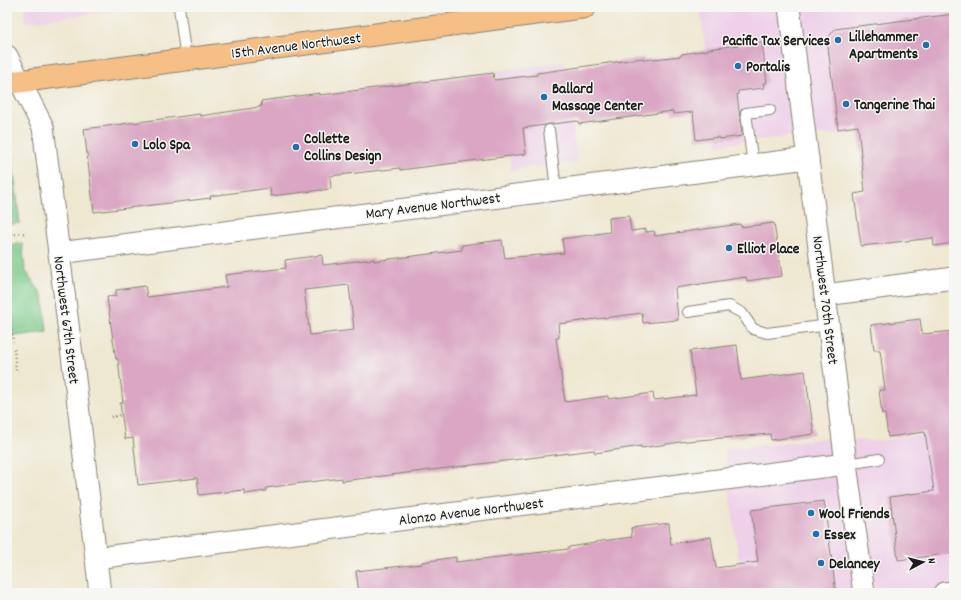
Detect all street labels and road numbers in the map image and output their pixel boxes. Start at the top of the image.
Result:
street label: 15th Avenue Northwest [230,28,363,66]
street label: Mary Avenue Northwest [365,188,502,226]
street label: Northwest 70th Street [805,234,843,366]
street label: Northwest 67th Street [46,255,84,386]
street label: Alonzo Avenue Northwest [398,493,545,533]

